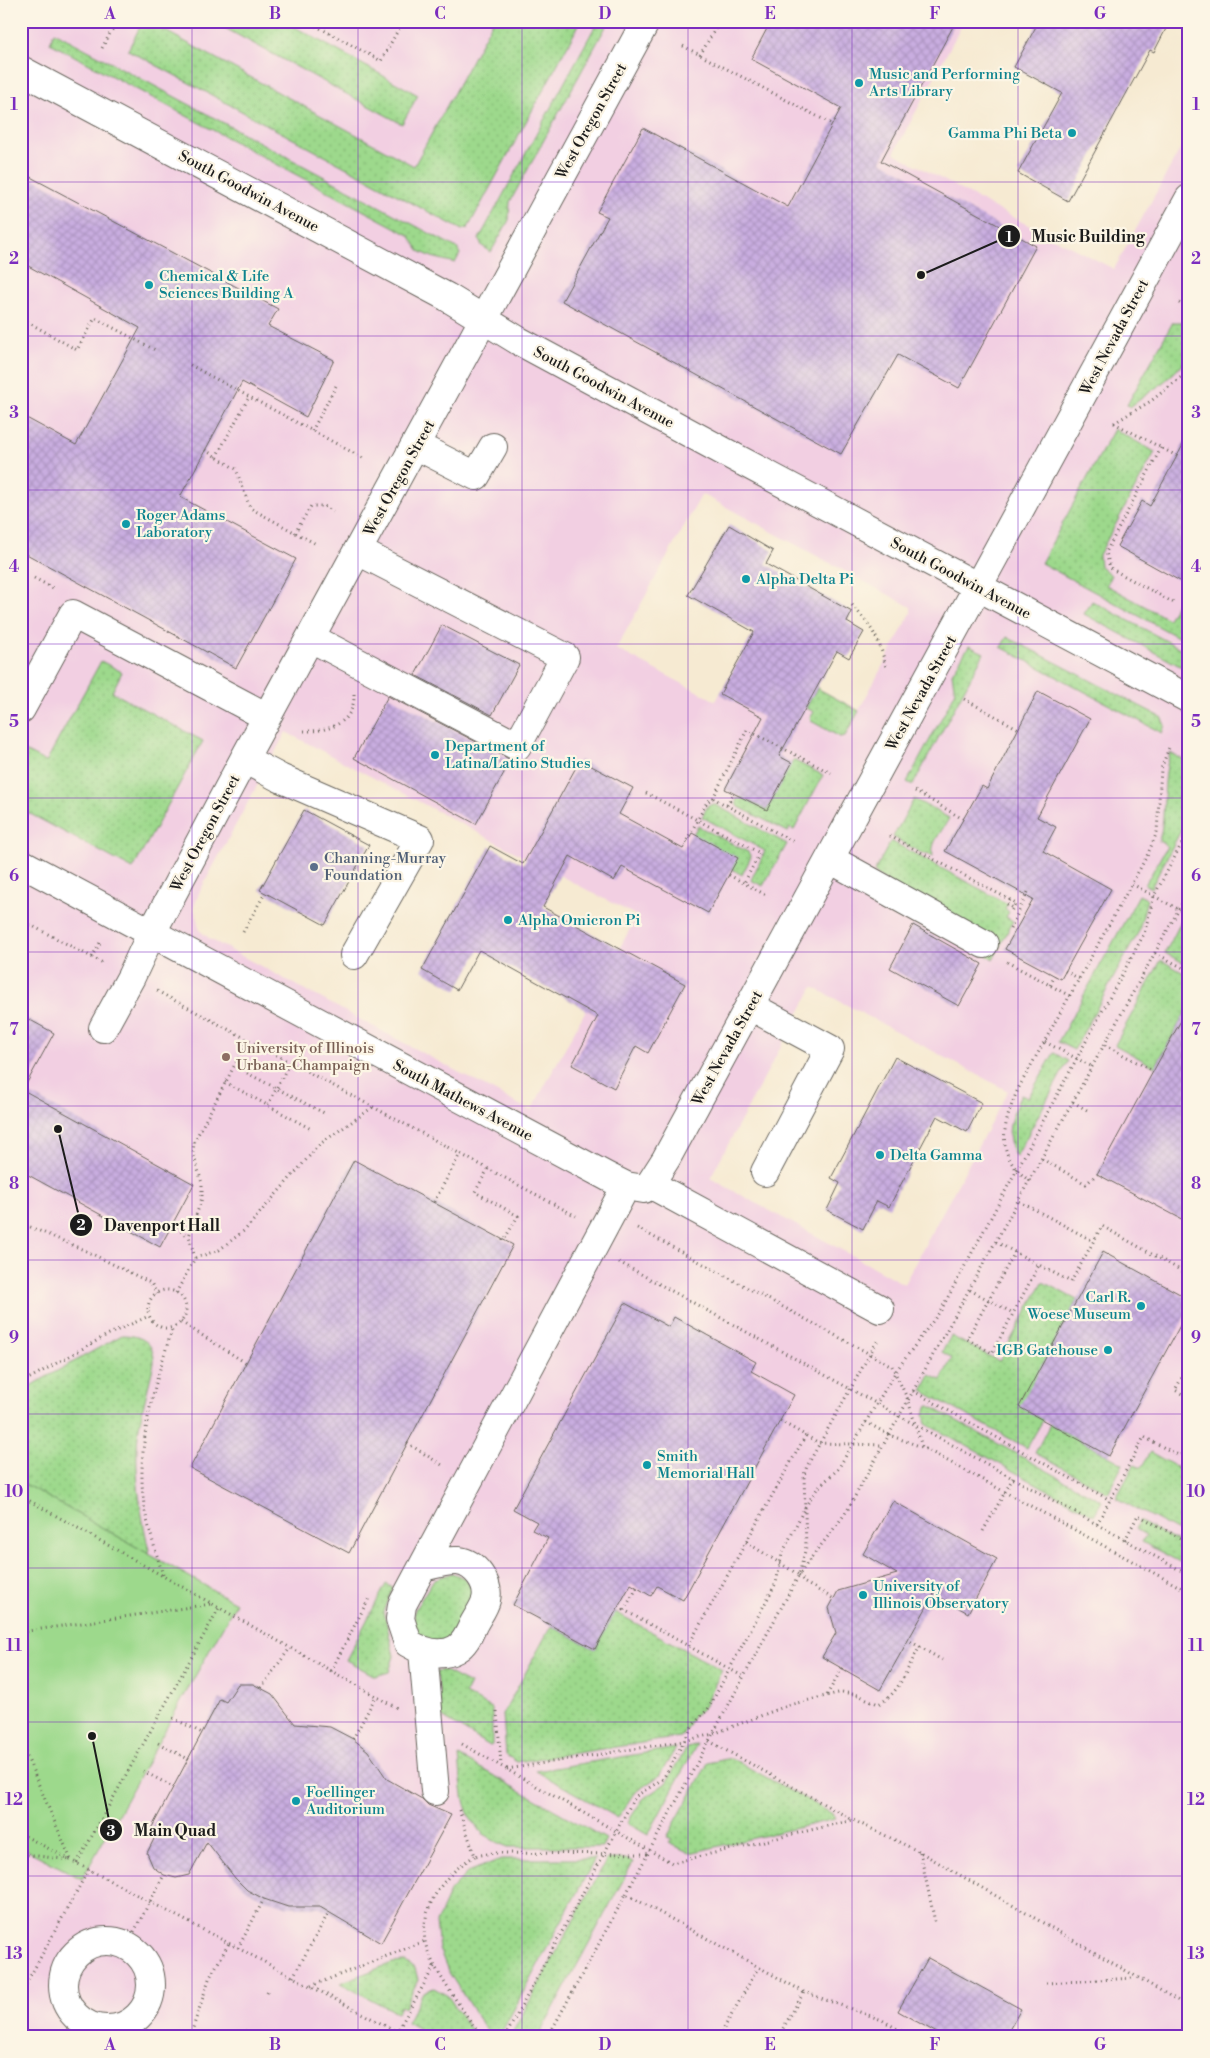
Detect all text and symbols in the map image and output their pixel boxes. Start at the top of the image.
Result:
text: A [103,4,116,24]
text: B [269,4,281,24]
text: C [434,4,446,24]
text: D [599,4,612,24]
text: E [764,4,776,24]
text: F [929,4,941,24]
text: G [1094,4,1107,24]
street label: West Oregon Street [551,59,632,184]
place label: Music and Performing Arts Library [868,65,1020,101]
marker: Music and Performing Arts Library [853,77,865,89]
text: 1 [10,95,18,115]
text: 1 [1192,95,1200,115]
place label: Gamma Phi Beta [948,124,1062,143]
marker: Gamma Phi Beta [1066,127,1078,139]
street label: South Goodwin Avenue [175,146,322,237]
callout: Music Building [996,221,1155,252]
text: Music Building [1031,227,1146,247]
text: 1 [1005,228,1013,247]
text: 2 [9,249,19,269]
text: 2 [1191,249,1201,269]
place label: Chemical & Life Sciences Building A [159,267,294,303]
street label: West Nevada Street [1075,275,1153,399]
marker: Chemical & Life Sciences Building A [143,279,155,291]
street label: South Goodwin Avenue [530,342,677,433]
text: 3 [9,403,19,423]
text: 3 [1191,403,1201,423]
street label: West Oregon Street [359,416,440,541]
place label: Roger Adams Laboratory [136,506,225,542]
marker: Roger Adams Laboratory [120,518,132,530]
street label: South Goodwin Avenue [887,533,1034,624]
text: 4 [9,557,20,577]
text: 4 [1191,557,1202,577]
place label: Alpha Delta Pi [755,570,854,589]
marker: Alpha Delta Pi [740,573,752,585]
street label: West Nevada Street [881,632,961,755]
text: 5 [9,712,19,732]
text: 5 [1191,712,1201,732]
place label: Department of Latina/Latino Studies [445,737,591,773]
marker: Department of Latina/Latino Studies [429,749,441,761]
street label: West Oregon Street [166,771,245,896]
place label: Channing-Murray Foundation [324,849,447,885]
marker: Channing-Murray Foundation [308,861,320,873]
text: 6 [9,866,19,886]
text: 6 [1191,866,1201,886]
place label: Alpha Omicron Pi [517,911,640,930]
marker: Alpha Omicron Pi [502,914,514,926]
street label: West Nevada Street [687,987,767,1110]
text: 7 [9,1020,19,1040]
text: 7 [1191,1020,1201,1040]
place label: University of Illinois Urbana-Champaign [236,1039,374,1075]
marker: University of Illinois Urbana-Champaign [220,1051,232,1063]
street label: South Mathews Avenue [390,1056,536,1145]
place label: Delta Gamma [890,1146,983,1165]
marker: Delta Gamma [874,1149,886,1161]
text: 8 [9,1174,19,1194]
text: 8 [1191,1174,1201,1194]
callout: Davenport Hall [69,1209,230,1240]
text: 2 [76,1216,86,1235]
text: Davenport Hall [104,1216,221,1236]
place label: Carl R. Woese Museum [1027,1288,1131,1324]
marker: Carl R. Woese Museum [1135,1300,1147,1312]
text: 9 [9,1328,19,1348]
text: 9 [1191,1328,1201,1348]
place label: IGB Gatehouse [996,1341,1098,1360]
marker: IGB Gatehouse [1102,1344,1114,1356]
place label: Smith Memorial Hall [657,1447,755,1483]
marker: Smith Memorial Hall [641,1459,653,1471]
text: 10 [5,1482,23,1502]
text: 10 [1187,1482,1205,1502]
place label: University of Illinois Observatory [873,1577,1010,1613]
marker: University of Illinois Observatory [857,1589,869,1601]
text: 11 [6,1636,22,1656]
text: 11 [1188,1636,1204,1656]
place label: Foellinger Auditorium [305,1783,385,1819]
text: 12 [5,1790,23,1810]
text: 12 [1187,1790,1205,1810]
marker: Foellinger Auditorium [290,1795,302,1807]
callout: Main Quad [99,1815,227,1846]
text: Main Quad [134,1821,216,1841]
text: 3 [106,1822,116,1841]
text: 13 [5,1944,23,1964]
text: 13 [1187,1944,1205,1964]
text: A [103,2035,116,2055]
text: B [269,2035,281,2055]
text: C [434,2035,446,2055]
text: D [599,2035,612,2055]
text: E [764,2035,776,2055]
text: F [929,2035,941,2055]
text: G [1094,2035,1107,2055]

